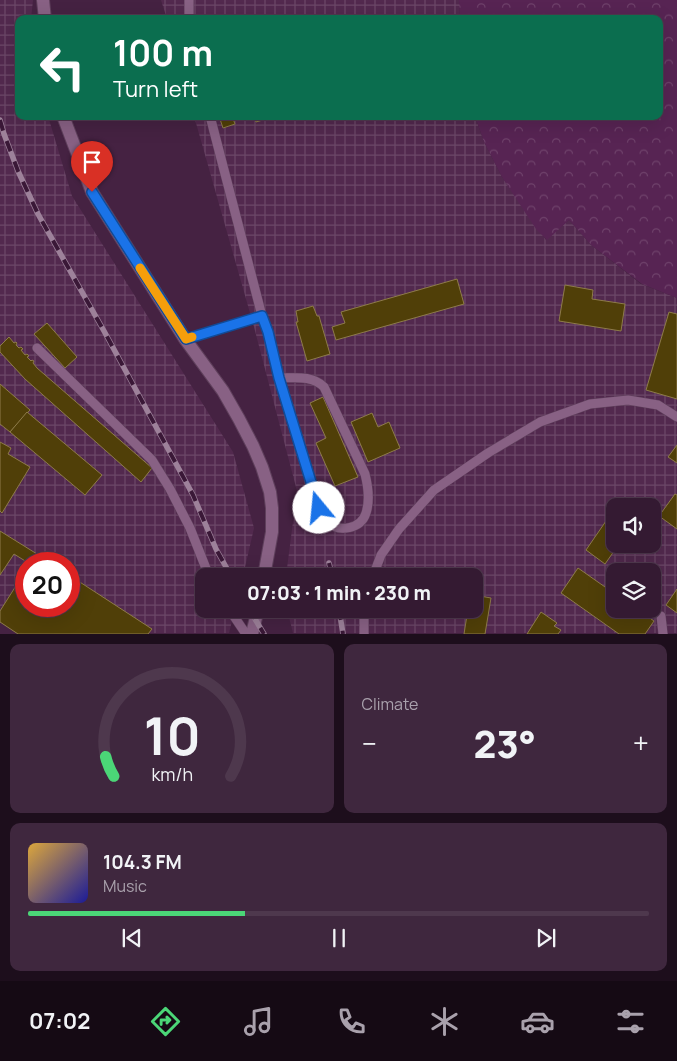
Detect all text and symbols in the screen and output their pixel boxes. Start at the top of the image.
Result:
text: 100 m [113,29,213,77]
icon: left [30,35,95,100]
text: Turn left [113,74,198,104]
pin [71,141,113,192]
icon: arrive [78,148,106,176]
position arrow [292,481,344,533]
map controls [606,498,661,618]
button: sound [606,498,661,553]
speed limit sign: 20 [15,552,80,617]
button: layers [606,563,661,618]
text: 07:03 · 1 min · 230 m [247,580,431,606]
text: Climate [362,693,418,715]
text: 10 [143,700,200,771]
text: 23° [473,717,536,769]
text: − [362,724,377,762]
text: + [633,724,649,762]
text: km/h [151,762,193,786]
text: 104.3 FM [103,849,182,875]
text: Music [103,875,147,897]
icon: previous [118,924,146,952]
icon: pause [325,924,353,952]
icon: next [532,924,560,952]
icon: directions [148,1004,183,1039]
icon: music [241,1004,276,1039]
icon: phone [334,1004,369,1039]
icon: climate [427,1004,462,1039]
icon: car [520,1004,555,1039]
icon: filters [613,1004,648,1039]
text: 07:02 [29,1006,90,1036]

